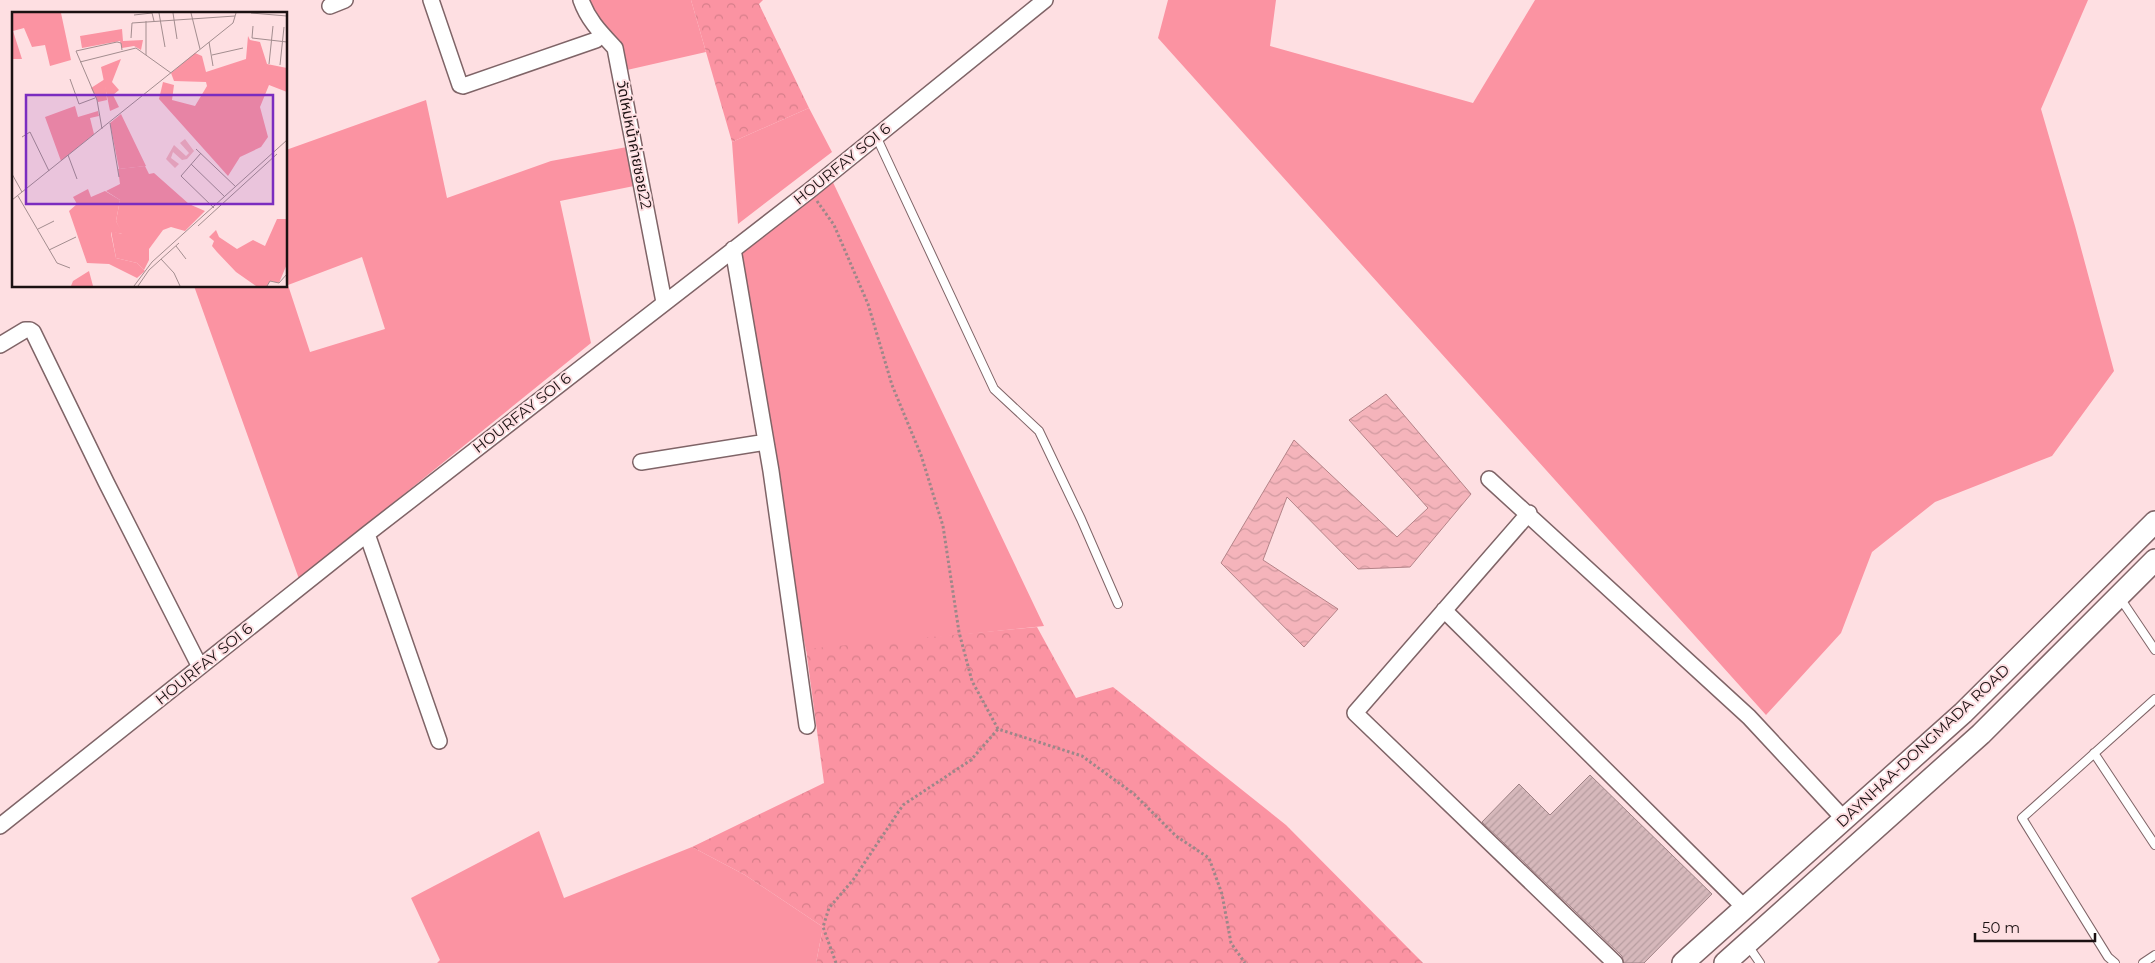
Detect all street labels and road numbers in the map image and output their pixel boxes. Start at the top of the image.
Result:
street label: วัดใหม่หน้าค่ายซอย22 [613,79,656,211]
street label: HOURFAY SOI 6 [789,119,894,209]
street label: HOURFAY SOI 6 [469,368,575,457]
street label: HOURFAY SOI 6 [151,619,256,709]
street label: DAYNHAA-DONGMADA ROAD [1832,660,2013,831]

